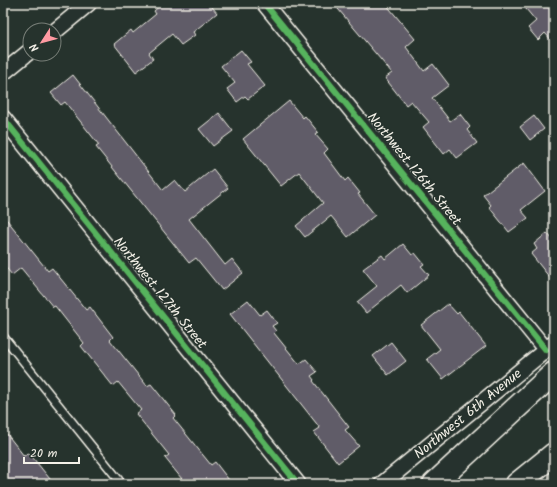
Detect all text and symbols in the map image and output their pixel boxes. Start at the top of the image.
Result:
north arrow [22,22,62,62]
text: N [25,39,44,55]
street label: Northwest 126th Street [361,108,467,231]
street label: Northwest 127th Street [108,232,213,354]
street label: Northwest 6th Avenue [409,363,527,465]
scale bar [24,439,79,465]
text: 20 m [30,444,58,463]

